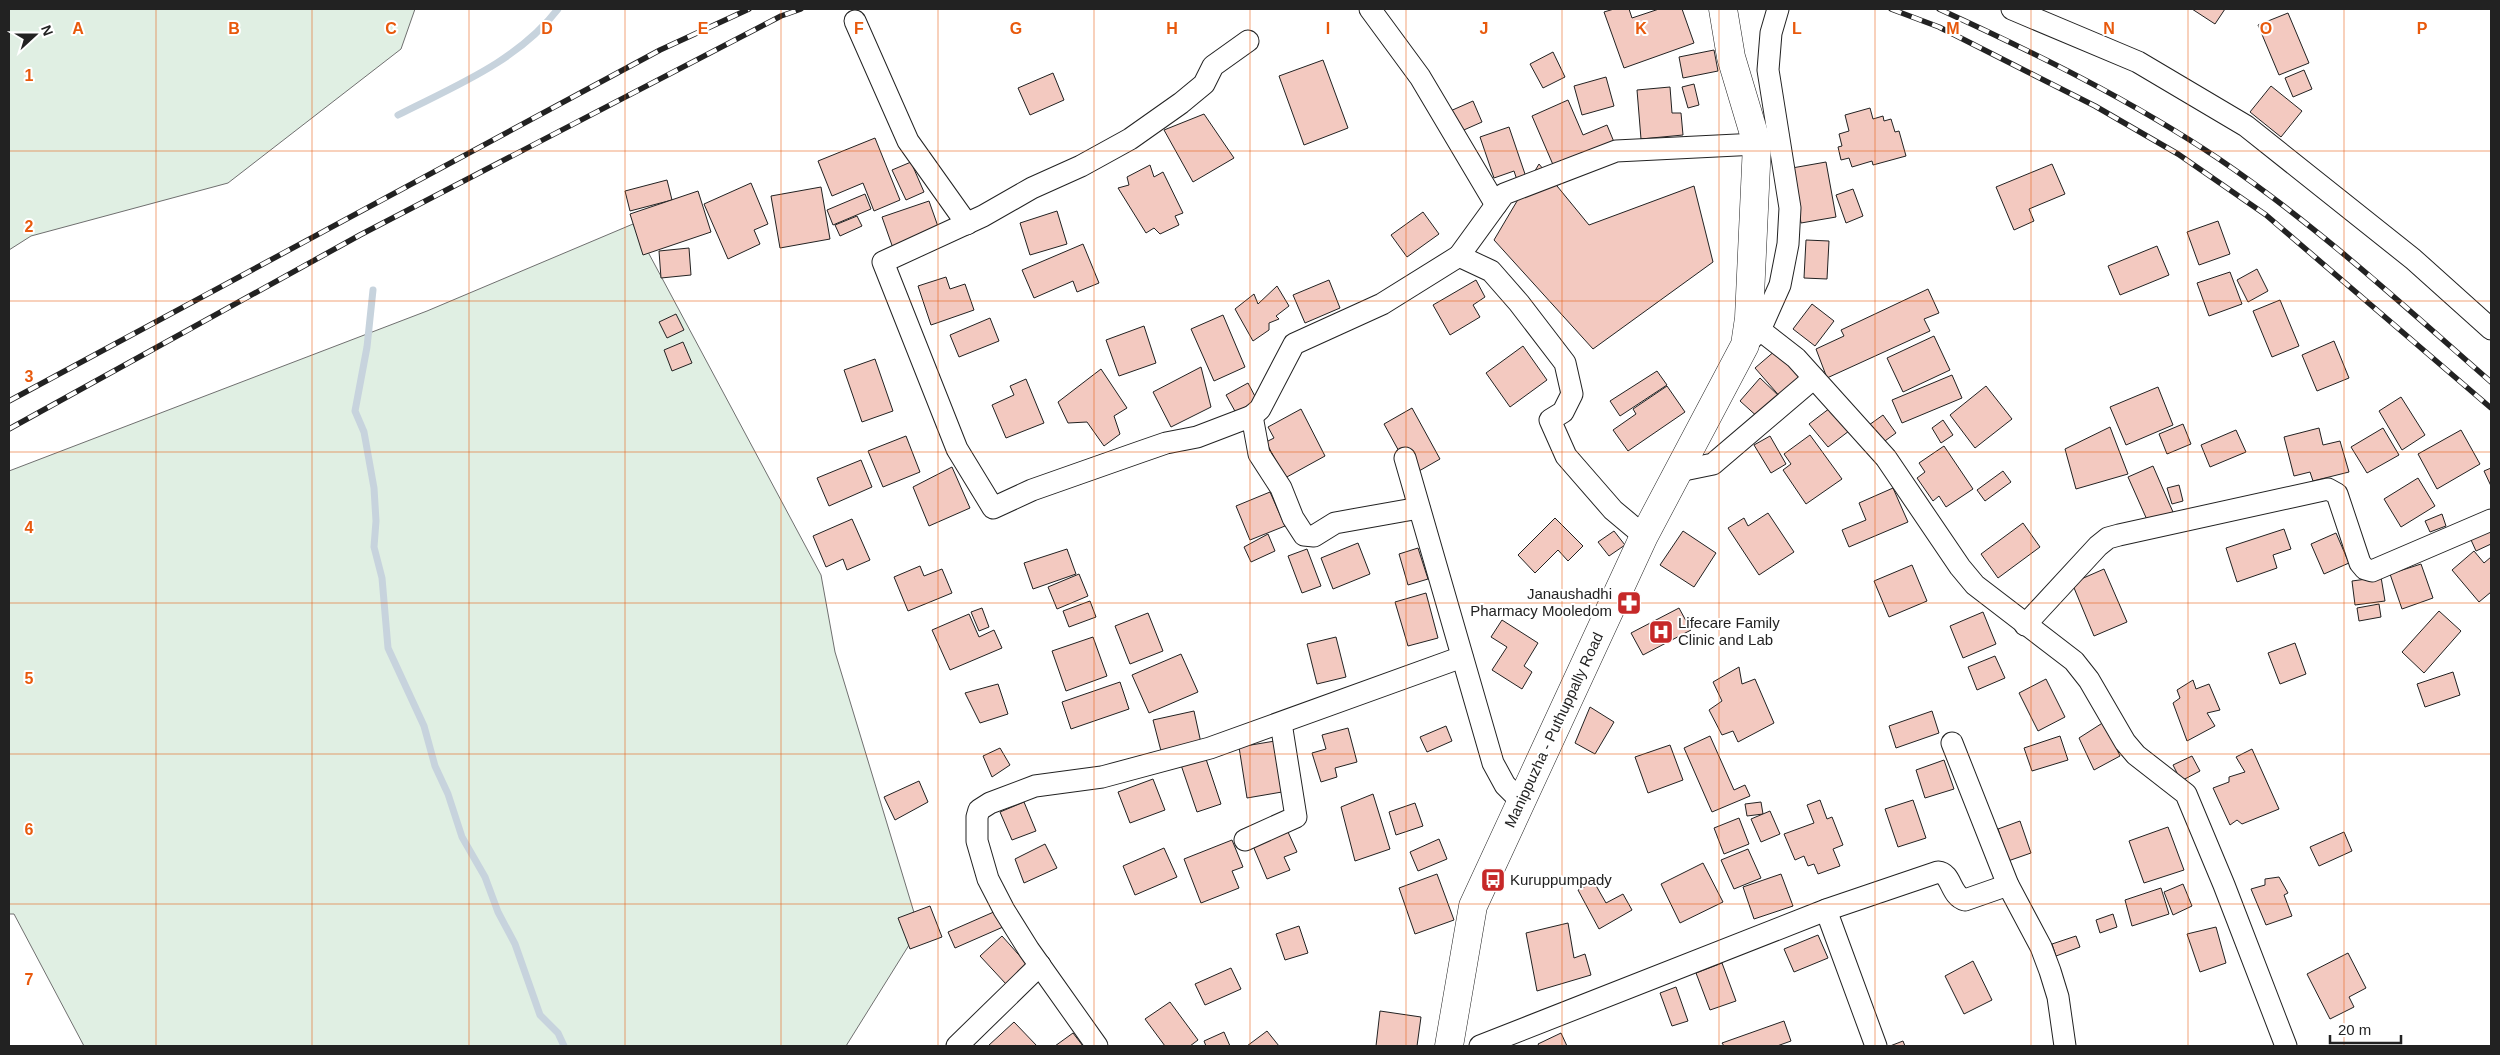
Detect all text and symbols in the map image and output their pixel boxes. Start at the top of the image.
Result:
north arrow [10,10,60,60]
text: A [72,20,84,37]
text: B [228,20,240,37]
text: C [385,20,397,37]
text: D [541,20,553,37]
text: E [698,20,709,37]
text: F [854,20,864,37]
text: G [1010,20,1022,37]
text: H [1166,20,1178,37]
text: I [1326,20,1330,37]
text: J [1480,20,1488,37]
text: K [1635,20,1647,37]
text: L [1792,20,1802,37]
text: M [1946,20,1960,37]
text: N [2103,20,2115,37]
text: O [2260,20,2272,37]
text: P [2417,20,2428,37]
text: N [38,23,56,38]
text: 1 [25,67,34,84]
text: 2 [25,218,34,235]
text: 3 [25,368,34,385]
text: 4 [25,519,34,536]
place label: Janaushadhi Pharmacy Mooledom [1470,585,1612,619]
pharmacy icon: Janaushadhi Pharmacy Mooledom [1616,590,1642,616]
place label: Lifecare Family Clinic and Lab [1678,614,1780,648]
hospital icon: Lifecare Family Clinic and Lab [1648,619,1674,645]
street label: Manippuzha - Puthuppally Road [1501,629,1606,830]
text: 5 [25,670,34,687]
text: 6 [25,821,34,838]
bus stop icon: Kuruppumpady [1480,867,1506,893]
place label: Kuruppumpady [1510,871,1612,888]
text: 7 [25,971,34,988]
scale bar [2330,1012,2401,1044]
text: 20 m [2338,1021,2371,1038]

